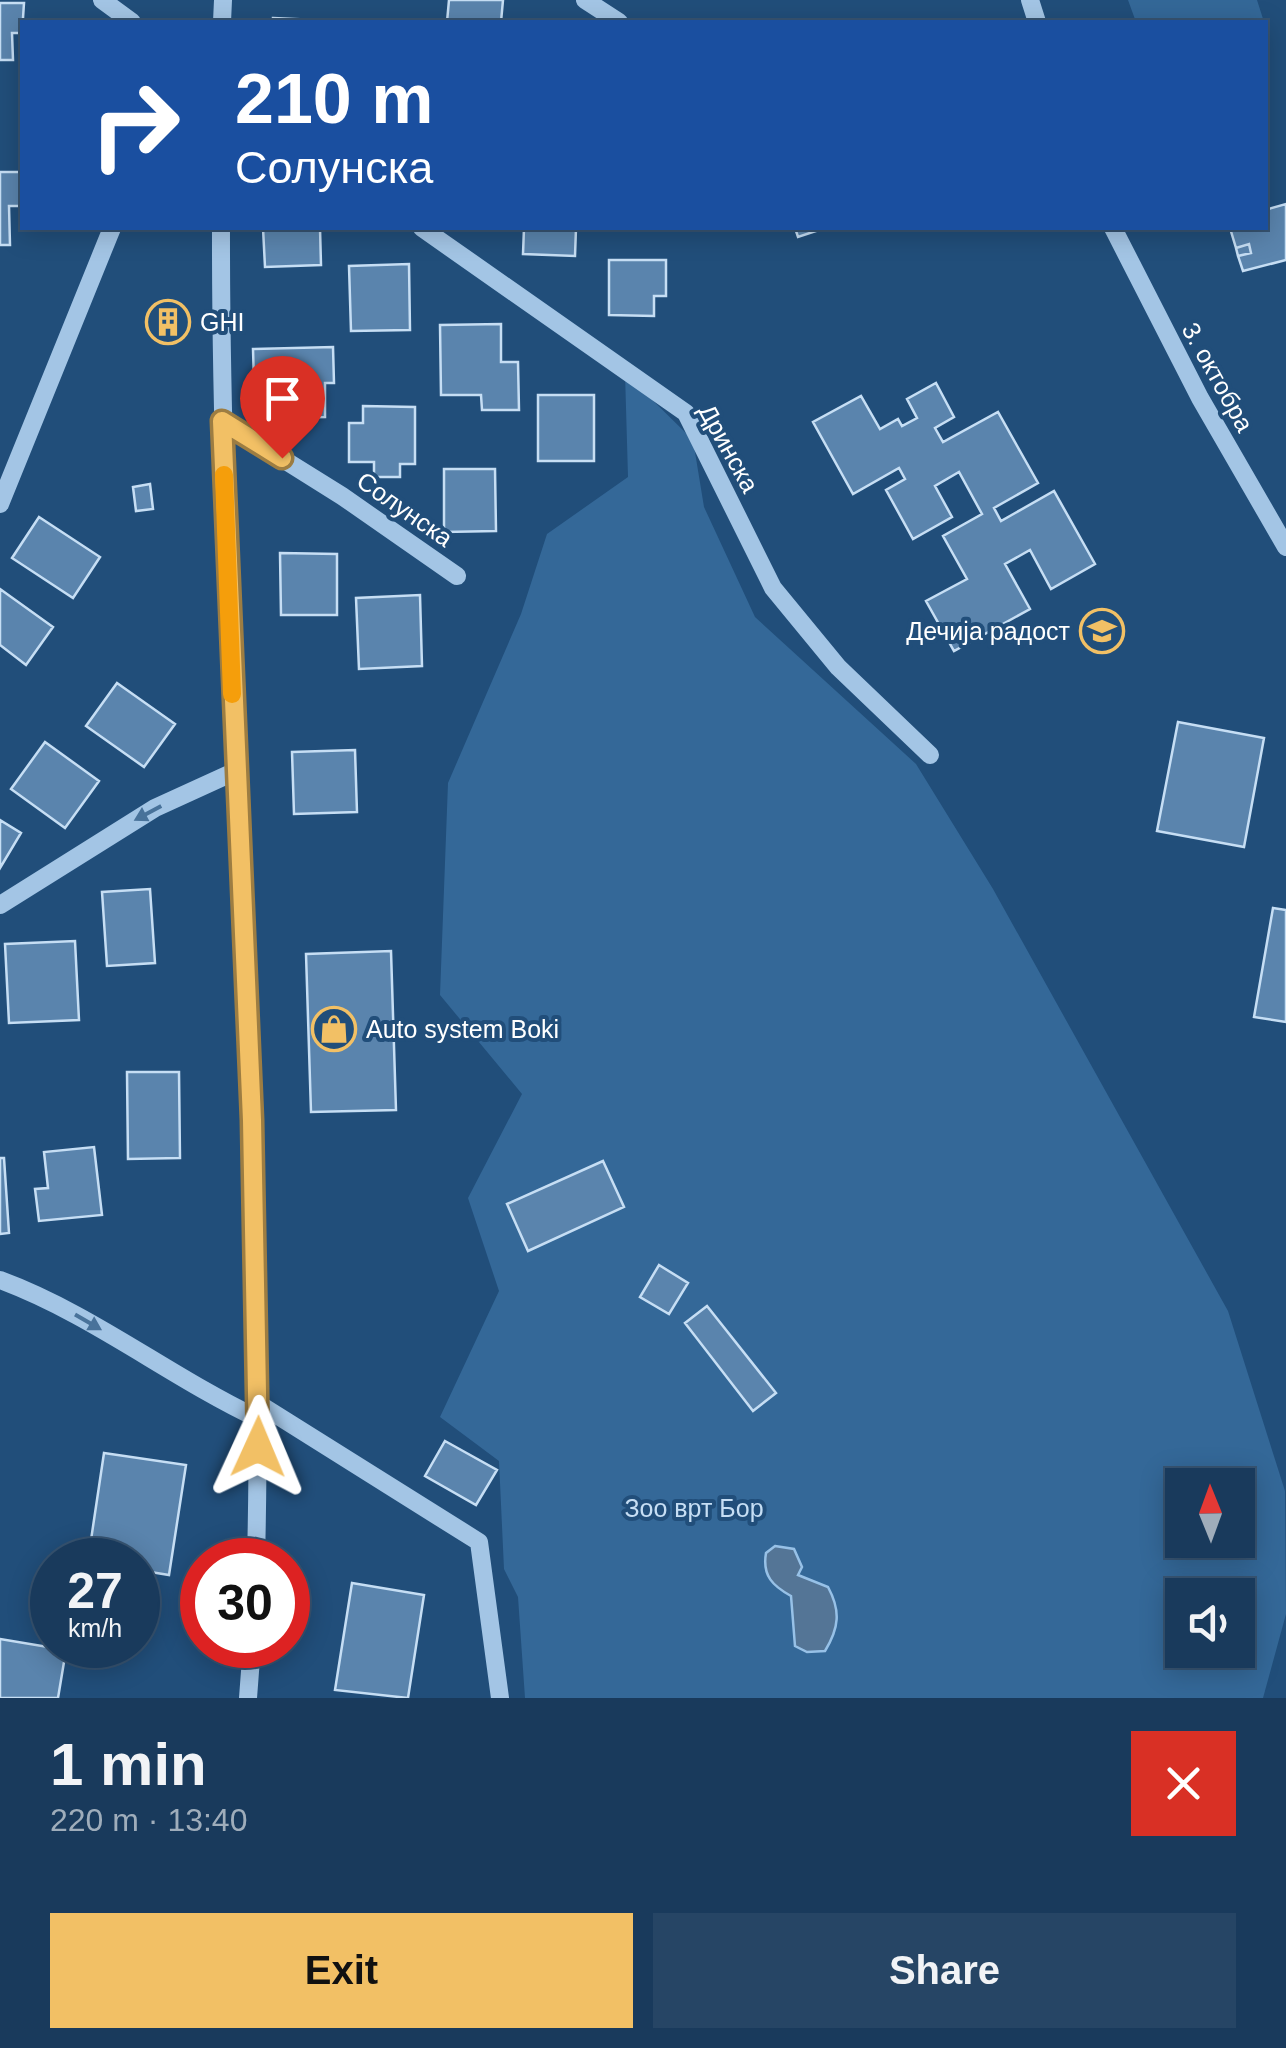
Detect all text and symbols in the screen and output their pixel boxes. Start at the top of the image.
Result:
icon: right [70,60,200,190]
text: 210 m [235,60,433,138]
text: Солунска [235,142,433,193]
building icon: GHI [145,299,191,345]
place label: GHI [200,308,244,336]
street label: 3. октобра [1177,318,1259,436]
pin [240,356,325,459]
icon: arrive [255,371,310,426]
street label: Дринска [693,399,765,497]
street label: Солунска [352,466,458,552]
school or university icon: Дечија радост [1079,608,1125,654]
place label: Дечија радост [906,617,1071,645]
one-way arrow [133,804,162,821]
shop icon: Auto system Boki [311,1006,357,1052]
place label: Auto system Boki [366,1015,559,1043]
one-way arrow [74,1312,102,1330]
position arrow [206,1395,310,1499]
north arrow [1165,1468,1255,1558]
map controls [1165,1468,1255,1668]
park label: Зоо врт Бор [624,1494,764,1522]
speed limit sign: 30 [180,1538,310,1668]
text: 27 [67,1563,123,1619]
button: sound [1165,1578,1255,1668]
text: km/h [68,1614,122,1642]
text: 1 min [50,1731,207,1798]
button: close [1131,1731,1236,1836]
text: 220 m · 13:40 [50,1802,247,1838]
button: Exit [50,1913,633,2028]
button: Share [653,1913,1236,2028]

